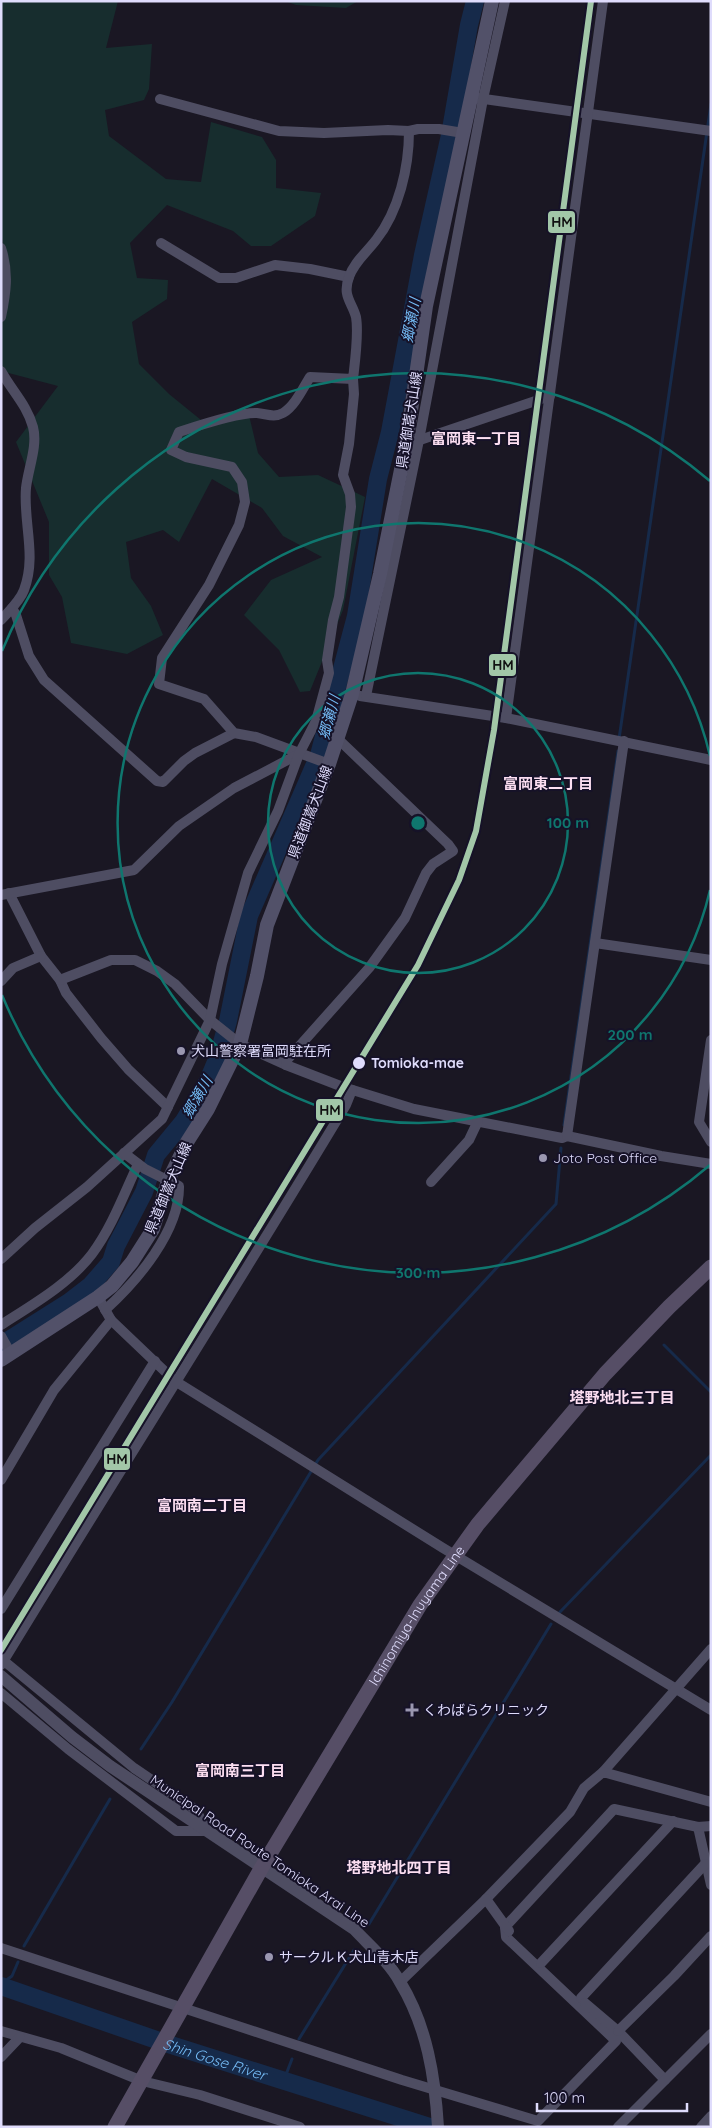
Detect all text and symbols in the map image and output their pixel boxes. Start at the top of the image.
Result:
line badge: HM [547,210,576,234]
text: HM [551,213,573,231]
water label: 郷瀬川 [397,294,425,344]
street label: 県道御嵩犬山線 [392,370,426,470]
district label: 富岡東一丁目 [431,429,521,448]
line badge: HM [488,653,517,677]
text: HM [492,656,514,674]
water label: 郷瀬川 [314,691,345,741]
street label: 県道御嵩犬山線 [284,763,336,861]
district label: 富岡東二丁目 [503,774,593,793]
text: 100 m [547,813,589,832]
centre of rings [409,814,427,832]
text: 200 m [608,1025,653,1044]
place label: 犬山警察署富岡駐在所 [191,1042,331,1060]
marker: 犬山警察署富岡駐在所 [175,1045,187,1057]
place label: Tomioka-mae [371,1054,464,1072]
marker: Tomioka-mae [351,1055,367,1071]
water label: 郷瀬川 [178,1071,217,1121]
line badge: HM [315,1098,344,1122]
text: HM [319,1101,341,1119]
street label: 県道御嵩犬山線 [141,1139,195,1237]
place label: Joto Post Office [553,1149,657,1167]
marker: Joto Post Office [537,1152,549,1164]
text: 300 m [396,1263,440,1282]
district label: 塔野地北三丁目 [569,1388,675,1407]
line badge: HM [103,1447,131,1471]
text: HM [106,1450,128,1468]
district label: 富岡南二丁目 [157,1496,247,1515]
street label: Ichinomiya-Inuyama Line [365,1542,469,1689]
place label: くわばらクリニック [423,1701,549,1719]
marker: くわばらクリニック [405,1703,419,1717]
district label: 富岡南三丁目 [195,1761,285,1780]
street label: Municipal Road Route Tomioka Arai Line [147,1771,373,1931]
district label: 塔野地北四丁目 [346,1858,452,1877]
place label: サークルＫ犬山青木店 [279,1948,419,1966]
marker: サークルＫ犬山青木店 [263,1951,275,1963]
water label: Shin Gose River [161,2034,271,2085]
scale bar [537,2080,687,2112]
text: 100 m [544,2088,585,2107]

